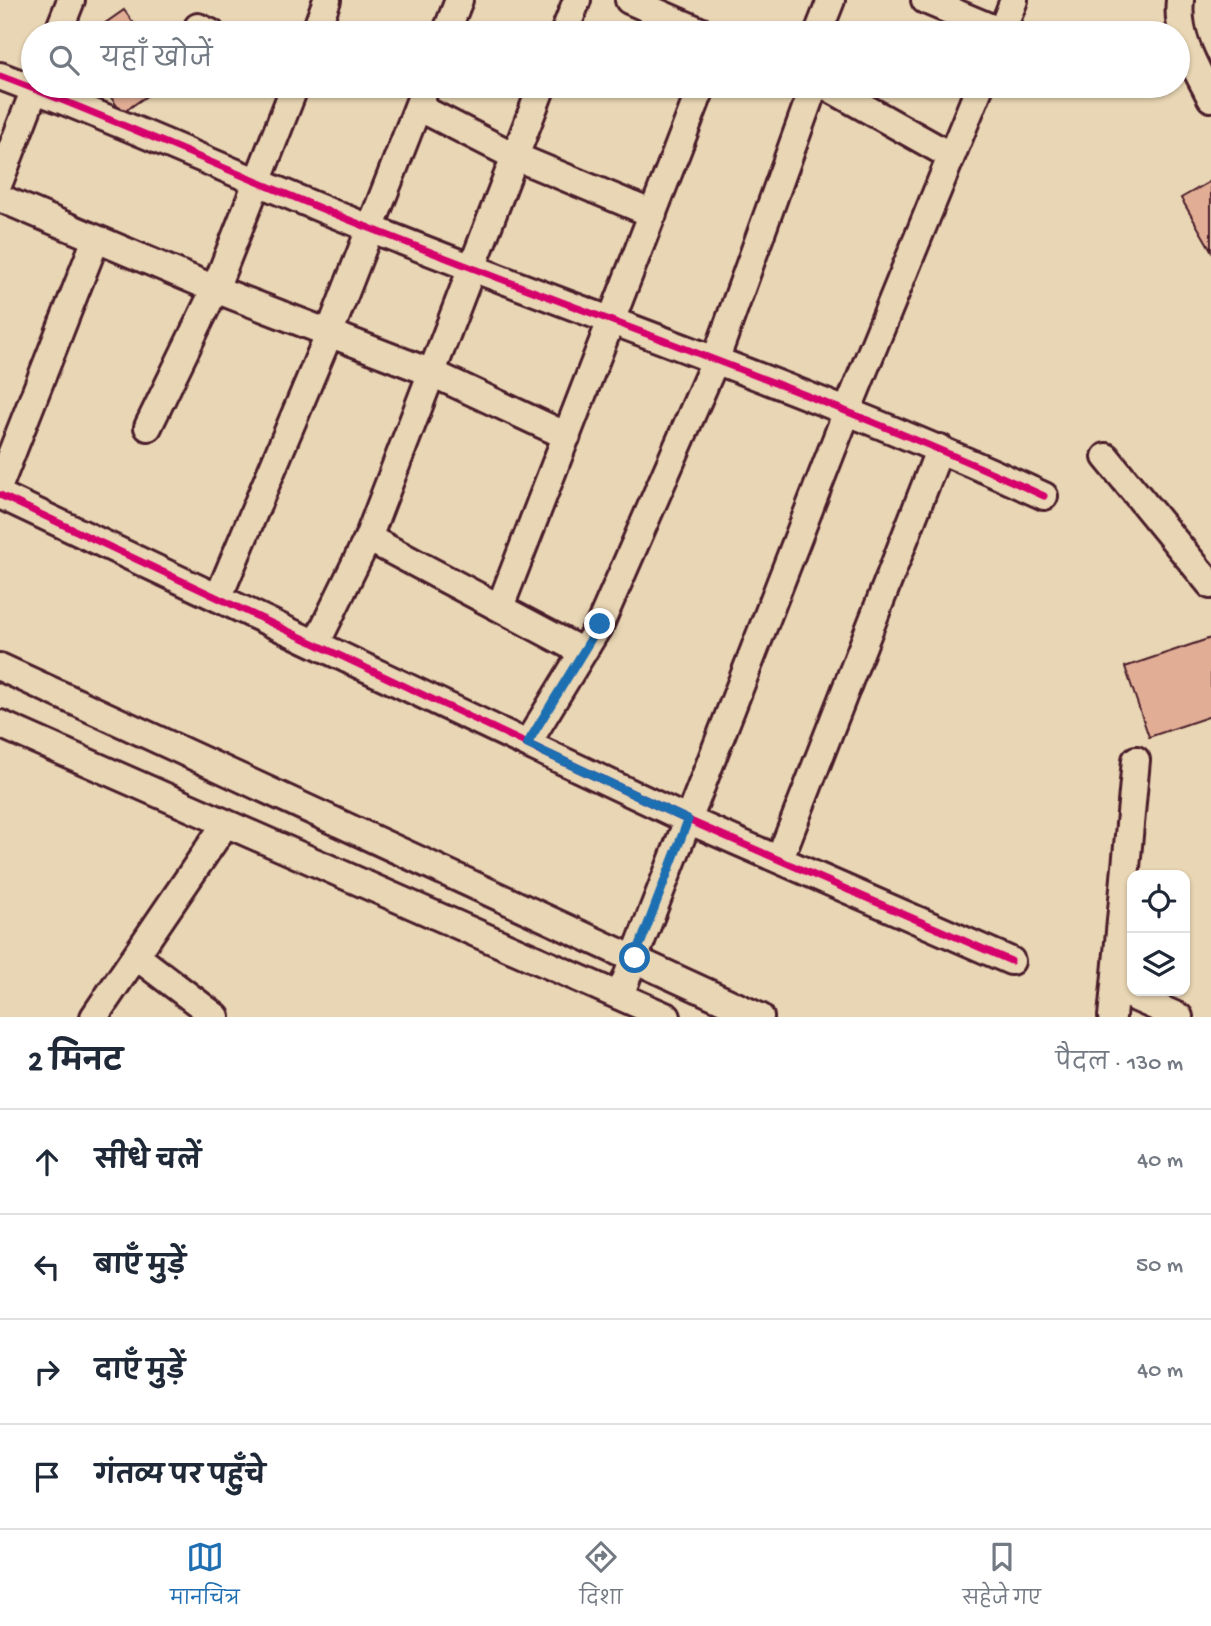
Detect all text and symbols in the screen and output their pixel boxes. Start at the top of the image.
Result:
search box [21,21,1190,98]
icon: search [45,41,83,79]
text: यहाँ खोजें [101,46,212,77]
route end [584,608,615,639]
map controls [1127,870,1190,996]
button: locate [1127,870,1190,933]
button: layers [1127,933,1190,996]
route start [619,942,650,973]
text: 2 मिनट [28,1047,123,1082]
text: पैदल · 130 m [1056,1051,1183,1078]
icon: ahead [28,1143,66,1181]
text: सीधे चलें [95,1148,201,1179]
text: 40 m [1137,1148,1183,1175]
icon: left [28,1248,66,1286]
text: बाएँ मुड़ें [95,1253,186,1284]
text: 50 m [1136,1253,1183,1280]
icon: right [28,1353,66,1391]
text: दाएँ मुड़ें [95,1358,185,1389]
text: 40 m [1137,1358,1183,1385]
icon: arrive [28,1458,66,1496]
text: गंतव्य पर पहुँचे [95,1463,265,1494]
tab: मानचित्र [170,1538,240,1618]
tab: दिशा [580,1538,623,1618]
tab: सहेजे गए [962,1538,1041,1618]

